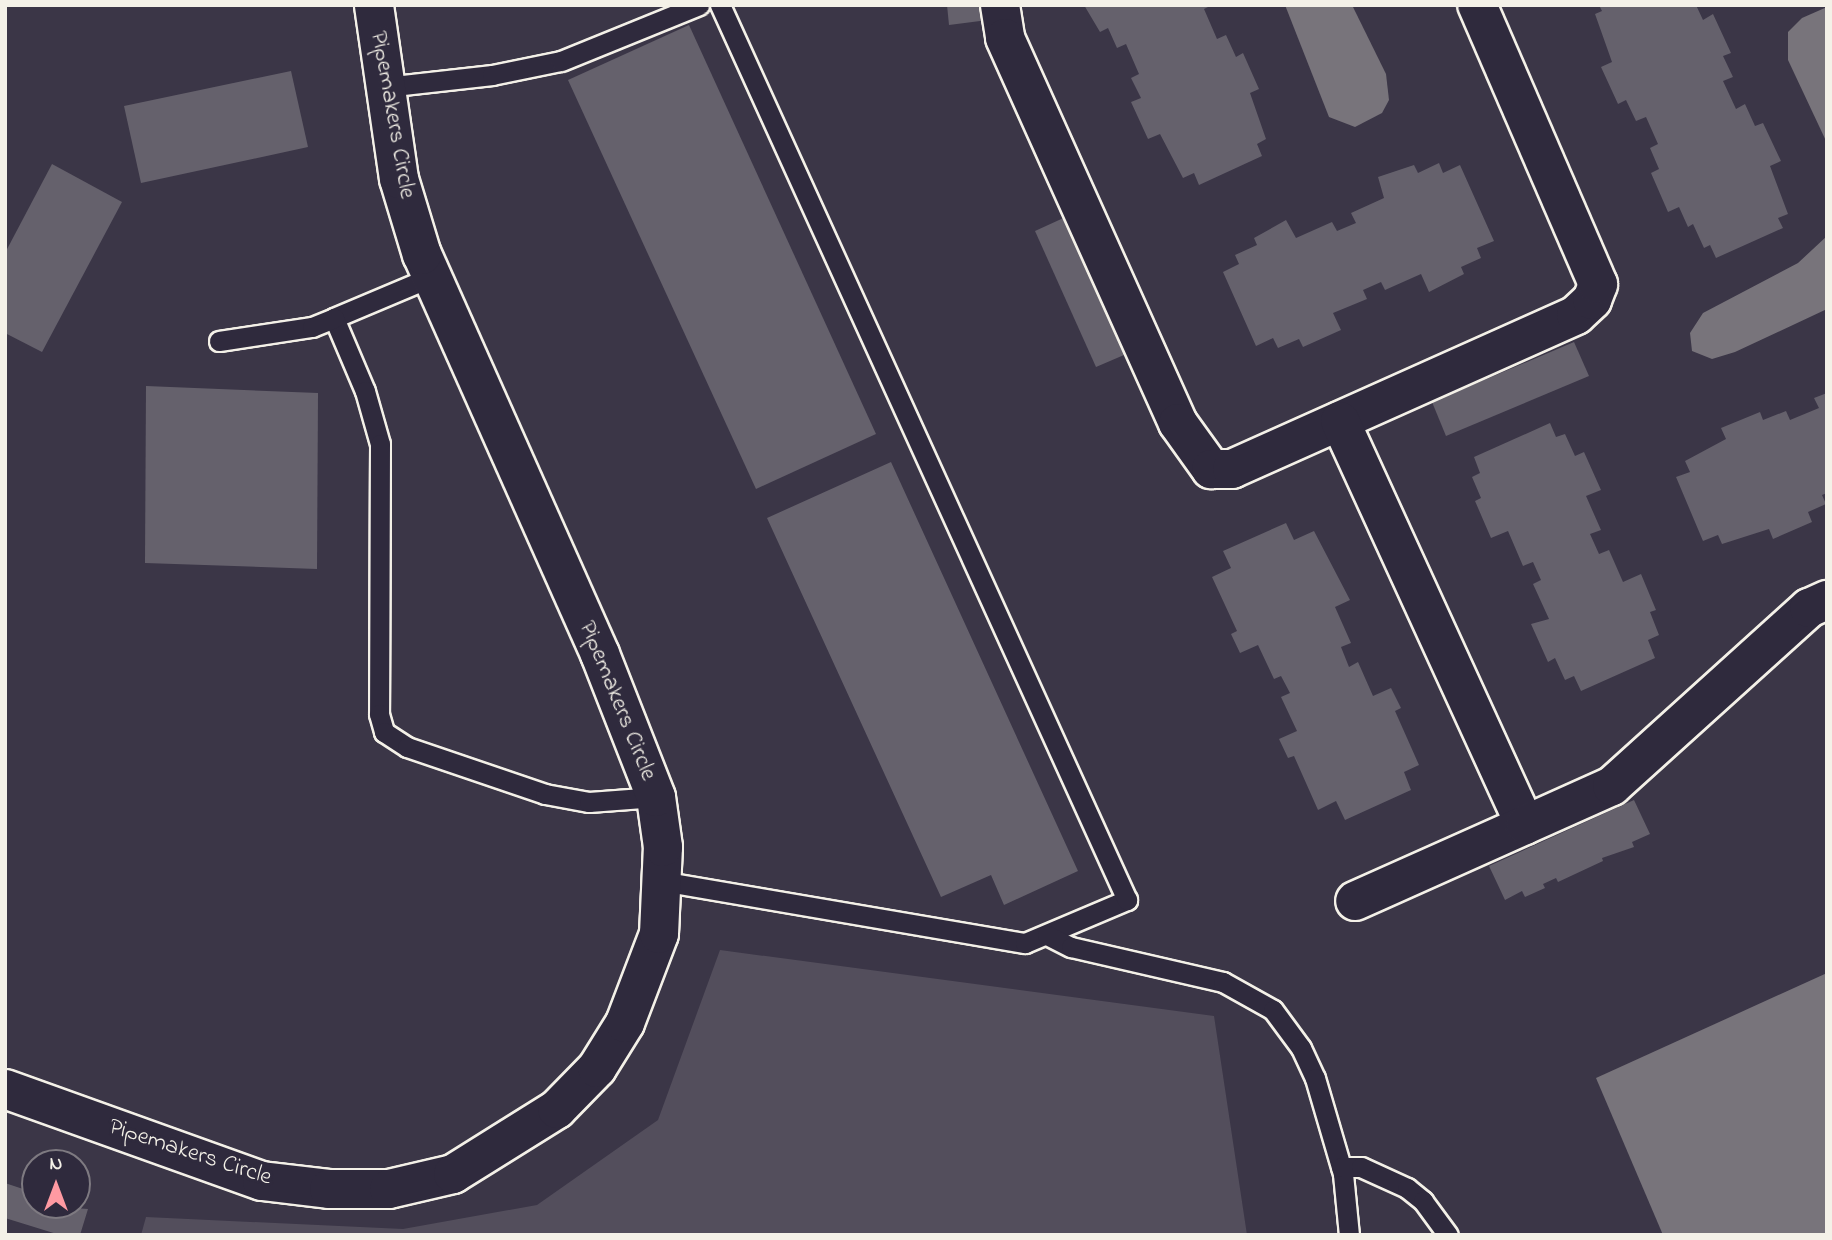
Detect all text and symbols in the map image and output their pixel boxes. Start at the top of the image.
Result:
street label: Pipemakers Circle [363,29,421,201]
street label: Pipemakers Circle [572,617,662,785]
street label: Pipemakers Circle [105,1113,275,1193]
north arrow [21,1149,91,1219]
text: N [50,1151,62,1178]

